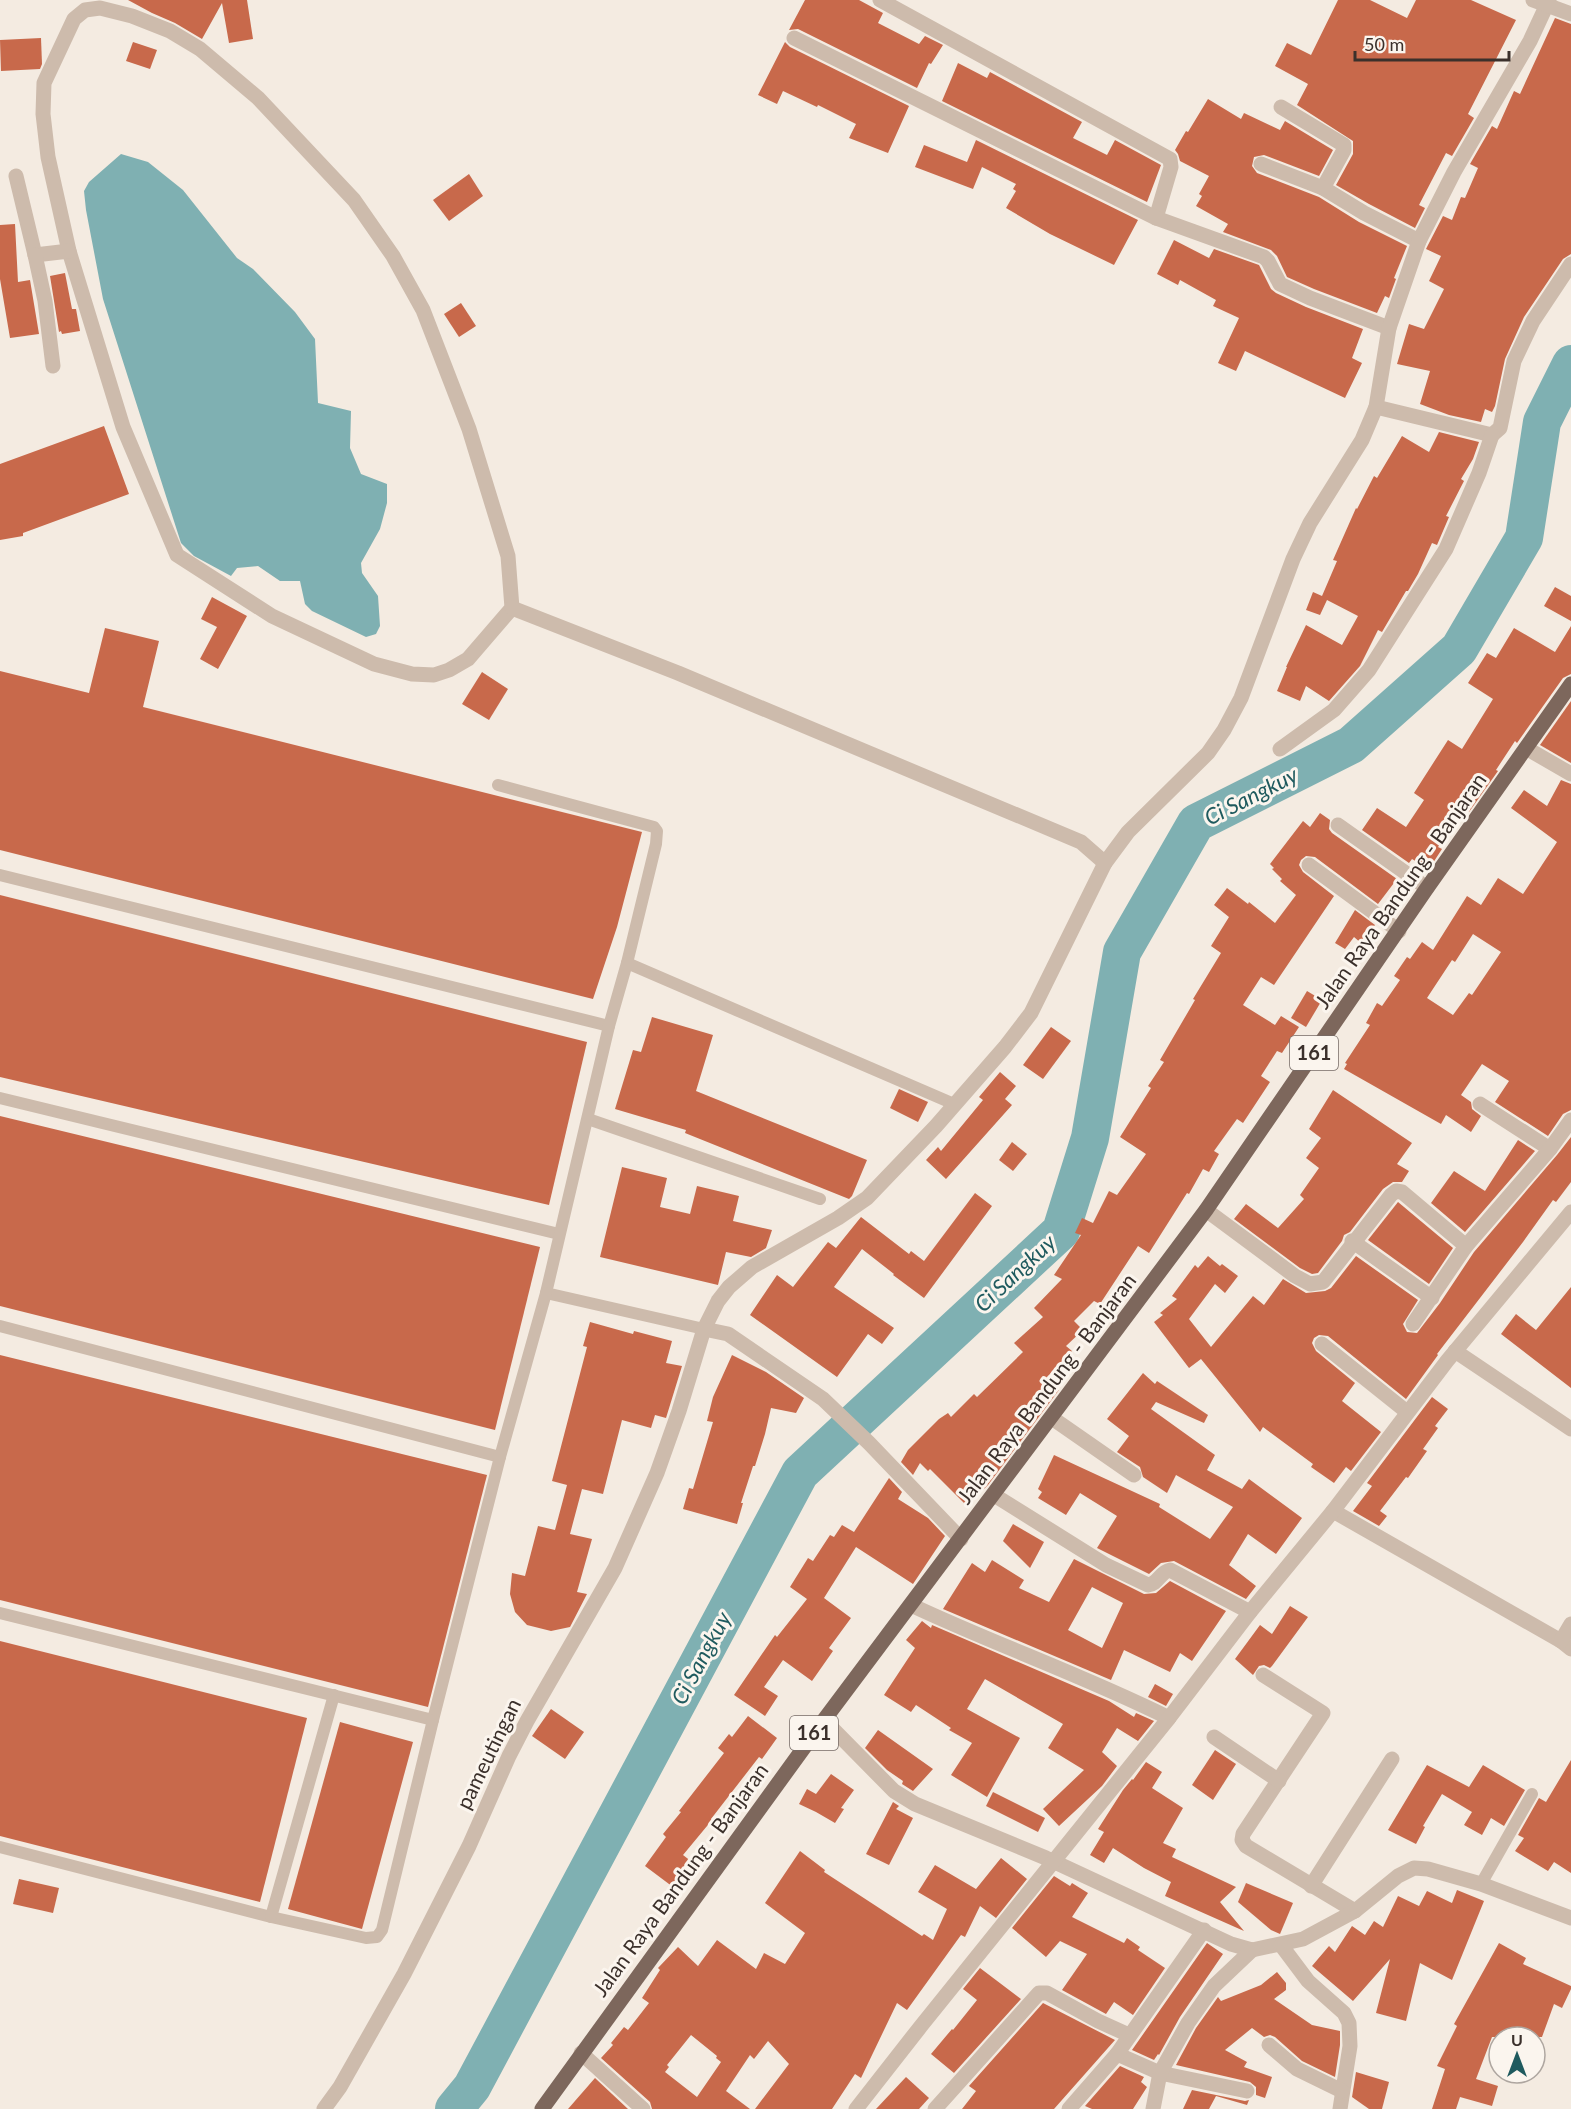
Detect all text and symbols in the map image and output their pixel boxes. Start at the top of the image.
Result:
scale bar [1355,24,1510,62]
text: 50 m [1364,33,1404,55]
water label: Ci Sangkuy [1200,760,1302,831]
street label: Jalan Raya Bandung - Banjaran [1309,768,1491,1013]
road number: 161 [1290,1036,1338,1070]
water label: Ci Sangkuy [968,1228,1061,1317]
street label: Jalan Raya Bandung - Banjaran [951,1268,1141,1508]
water label: Ci Sangkuy [665,1606,736,1709]
street label: pameutingan [450,1694,525,1813]
road number: 161 [790,1716,838,1750]
street label: Jalan Raya Bandung - Banjaran [587,1758,773,2000]
north arrow [1487,2025,1547,2085]
text: U [1511,2030,1523,2049]

